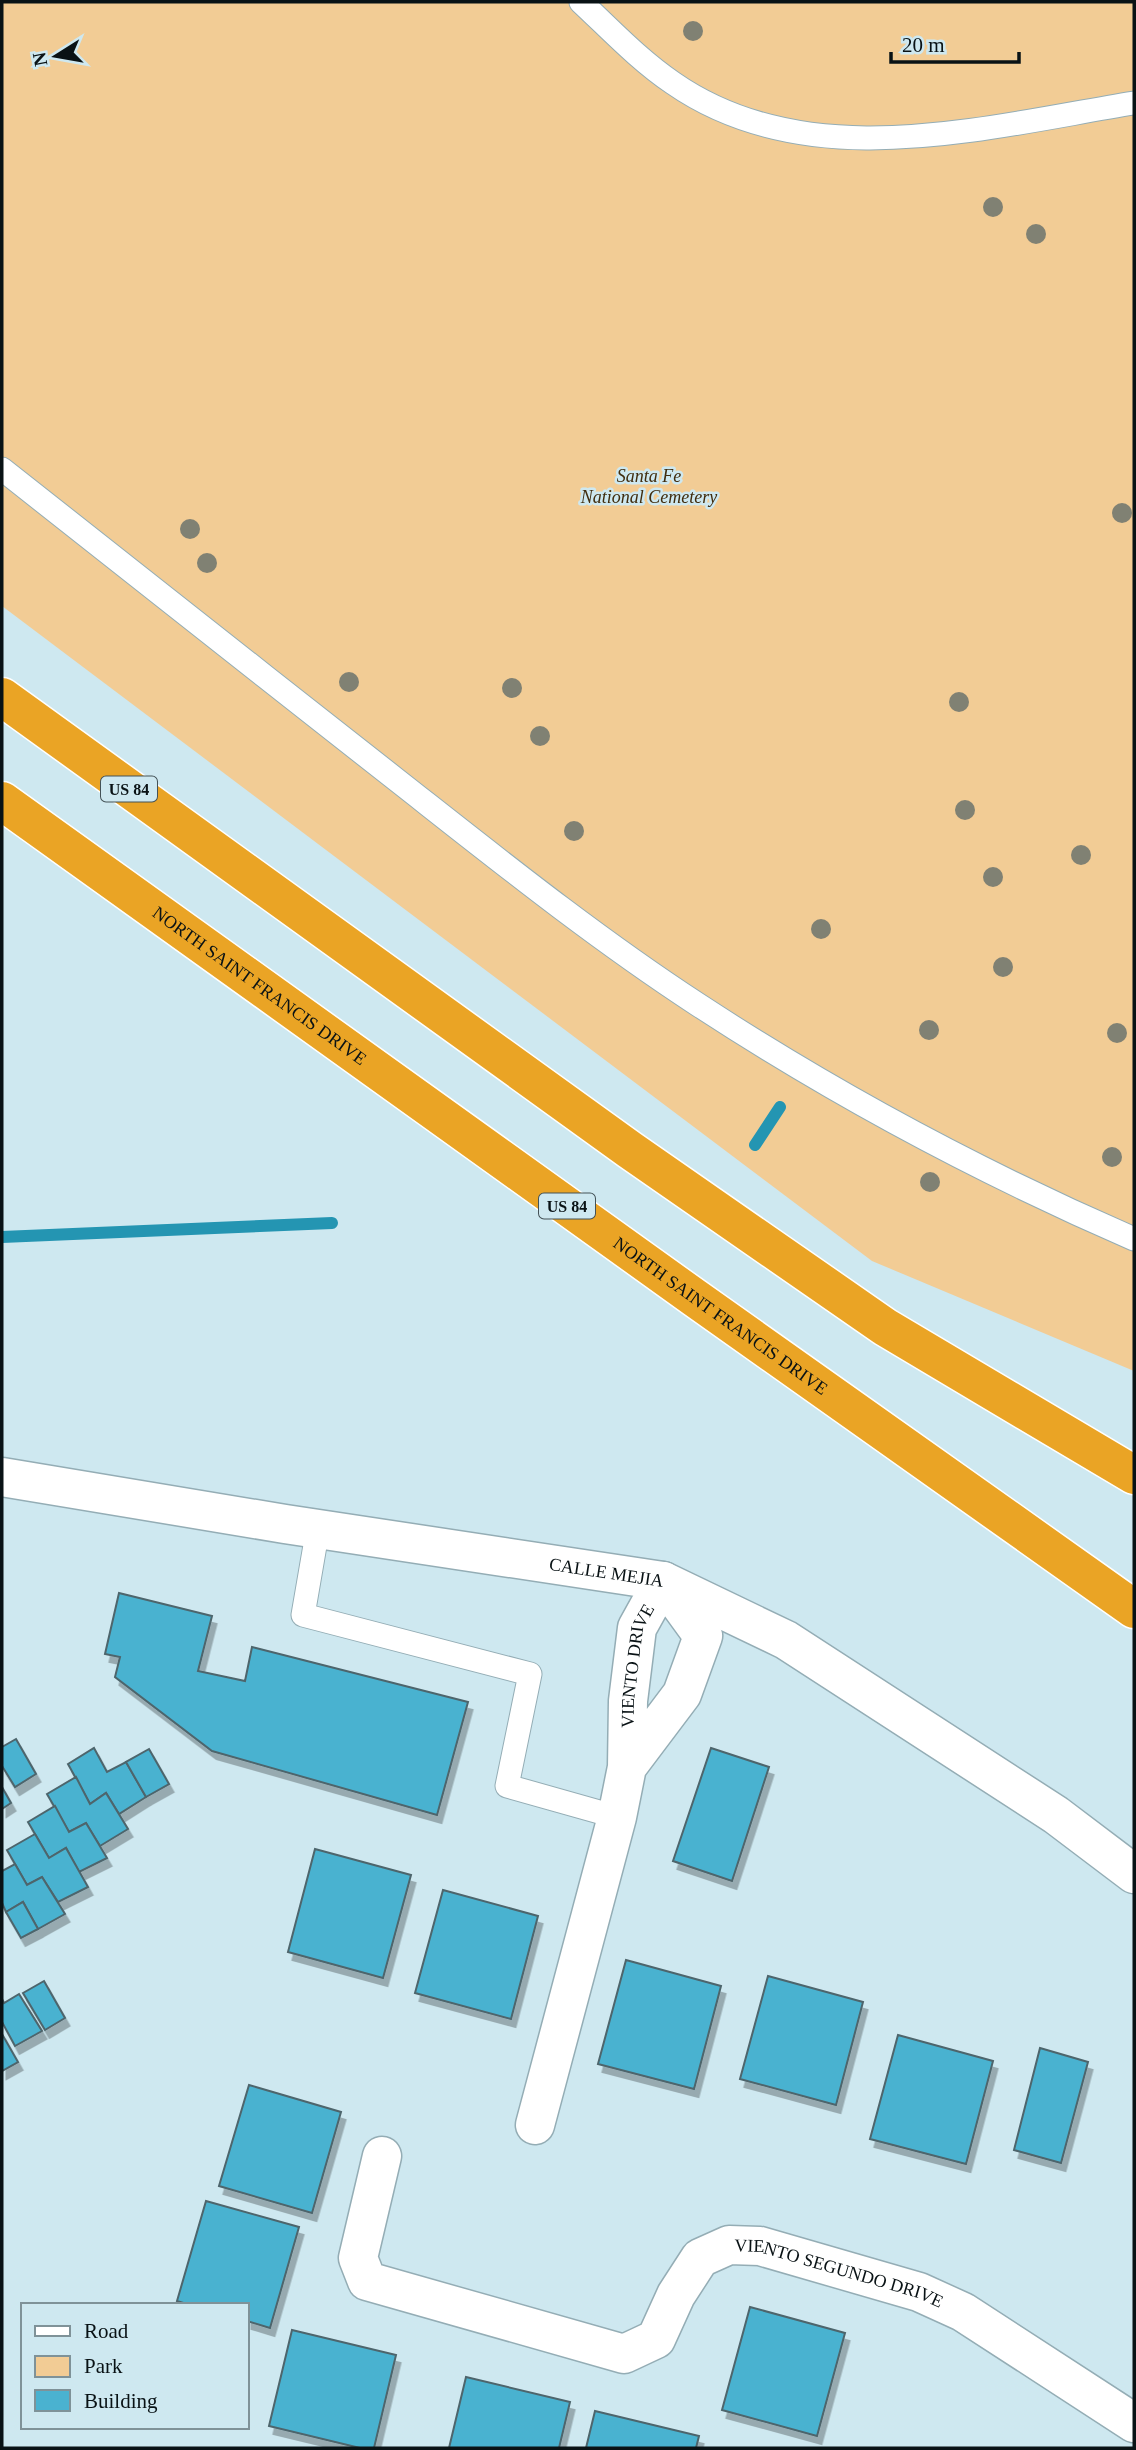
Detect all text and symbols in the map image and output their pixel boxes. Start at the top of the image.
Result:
north arrow [21,21,91,91]
scale bar [891,21,1019,65]
text: 20 m [902,33,945,57]
text: N [28,50,51,68]
park label: Santa Fe National Cemetery [580,466,717,507]
road number: US 84 [101,776,157,802]
street label: NORTH SAINT FRANCIS DRIVE [149,902,370,1069]
road number: US 84 [539,1194,595,1218]
street label: NORTH SAINT FRANCIS DRIVE [610,1233,832,1399]
street label: CALLE MEJIA [548,1554,665,1591]
street label: VIENTO DRIVE [618,1601,658,1728]
street label: VIENTO SEGUNDO DRIVE [734,2235,946,2312]
legend [21,2303,248,2429]
text: Road [84,2319,129,2343]
text: Park [84,2354,123,2378]
text: Building [84,2389,158,2413]

